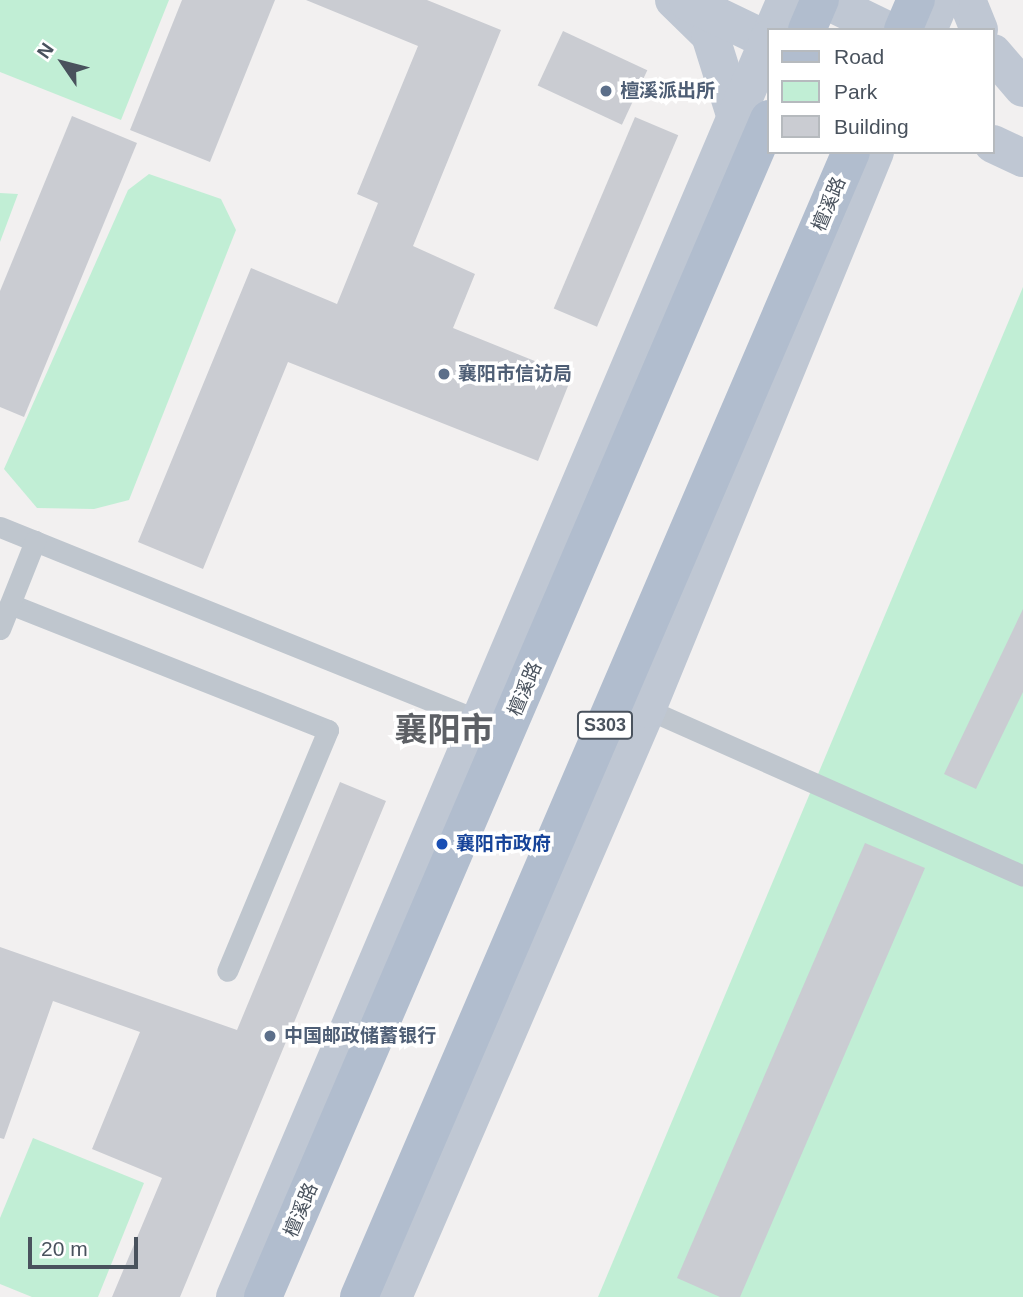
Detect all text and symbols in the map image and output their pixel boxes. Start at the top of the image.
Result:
north arrow [28,28,98,98]
legend [768,28,995,154]
text: N [33,39,58,62]
text: Road [834,45,884,68]
place label: 檀溪派出所 [620,80,715,102]
text: Park [834,80,877,103]
marker: 檀溪派出所 [598,83,614,99]
text: Building [834,115,909,138]
street label: 檀溪路 [807,173,851,235]
place label: 襄阳市信访局 [458,363,572,385]
marker: 襄阳市信访局 [436,366,452,382]
street label: 檀溪路 [503,658,547,720]
district label: 襄阳市 [395,710,493,750]
road number: S303 [575,710,635,740]
place label: 襄阳市政府 [456,833,551,855]
marker: 襄阳市政府 [434,836,450,852]
place label: 中国邮政储蓄银行 [284,1025,436,1047]
marker: 中国邮政储蓄银行 [262,1028,278,1044]
street label: 檀溪路 [279,1179,323,1241]
scale bar [32,1224,142,1268]
text: 20 m [41,1237,88,1260]

